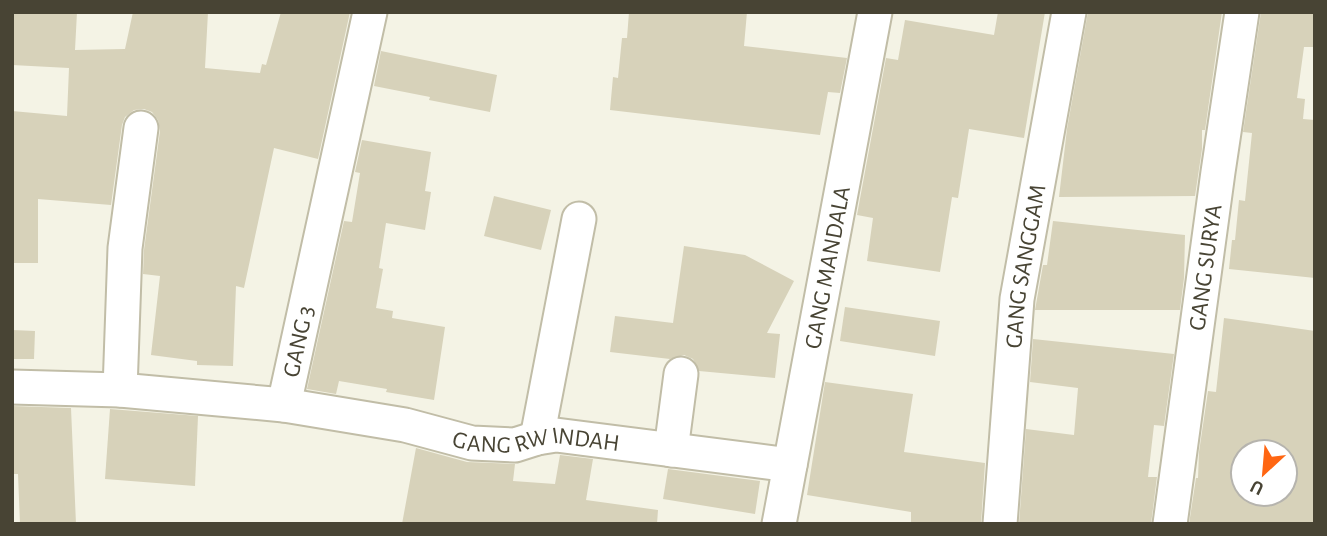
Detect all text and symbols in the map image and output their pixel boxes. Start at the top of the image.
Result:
street label: GANG SANGGAM [1002,183,1050,349]
street label: GANG MANDALA [801,184,855,351]
street label: GANG SURYA [1186,203,1226,332]
street label: GANG 3 [279,303,318,379]
street label: GANG RW INDAH [450,424,621,458]
north arrow [1229,438,1299,508]
text: U [1248,476,1267,498]

